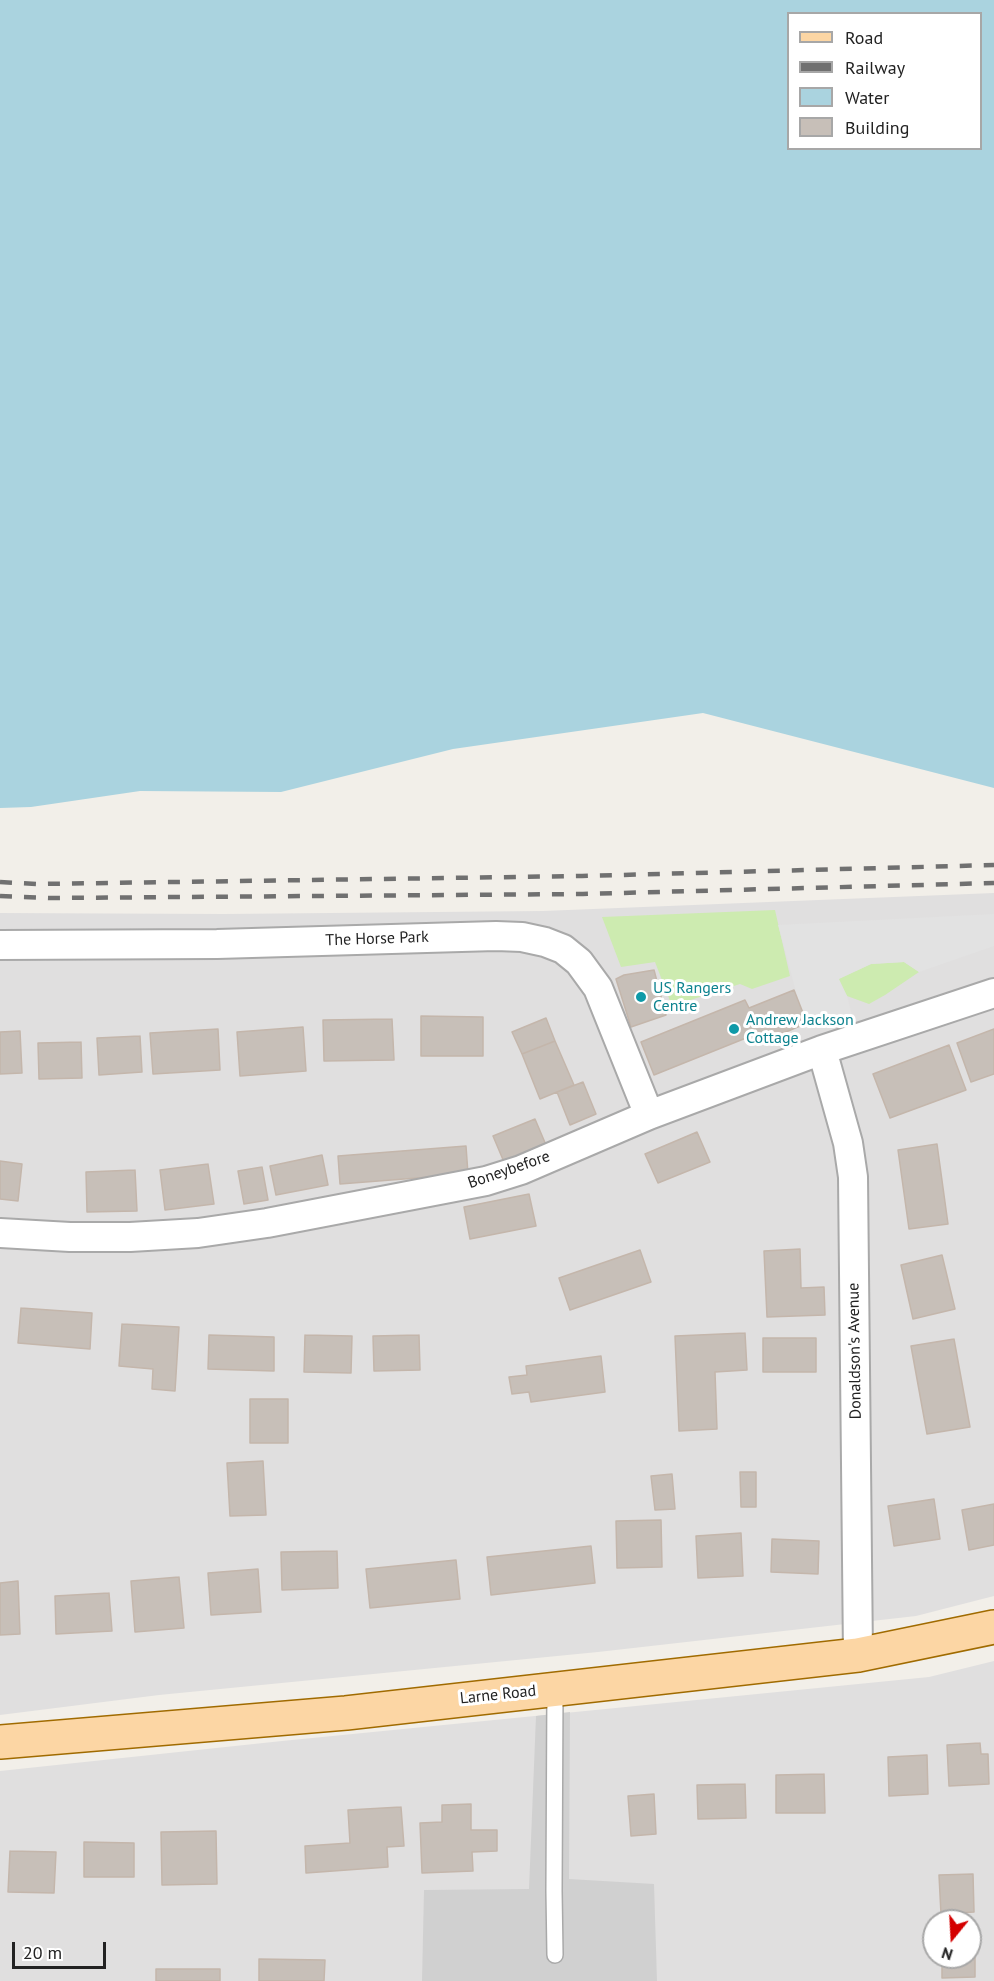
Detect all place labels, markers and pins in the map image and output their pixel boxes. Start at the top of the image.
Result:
place label: US Rangers Centre [653,978,731,1016]
marker: US Rangers Centre [634,990,648,1004]
place label: Andrew Jackson Cottage [746,1010,854,1048]
marker: Andrew Jackson Cottage [727,1022,741,1036]

